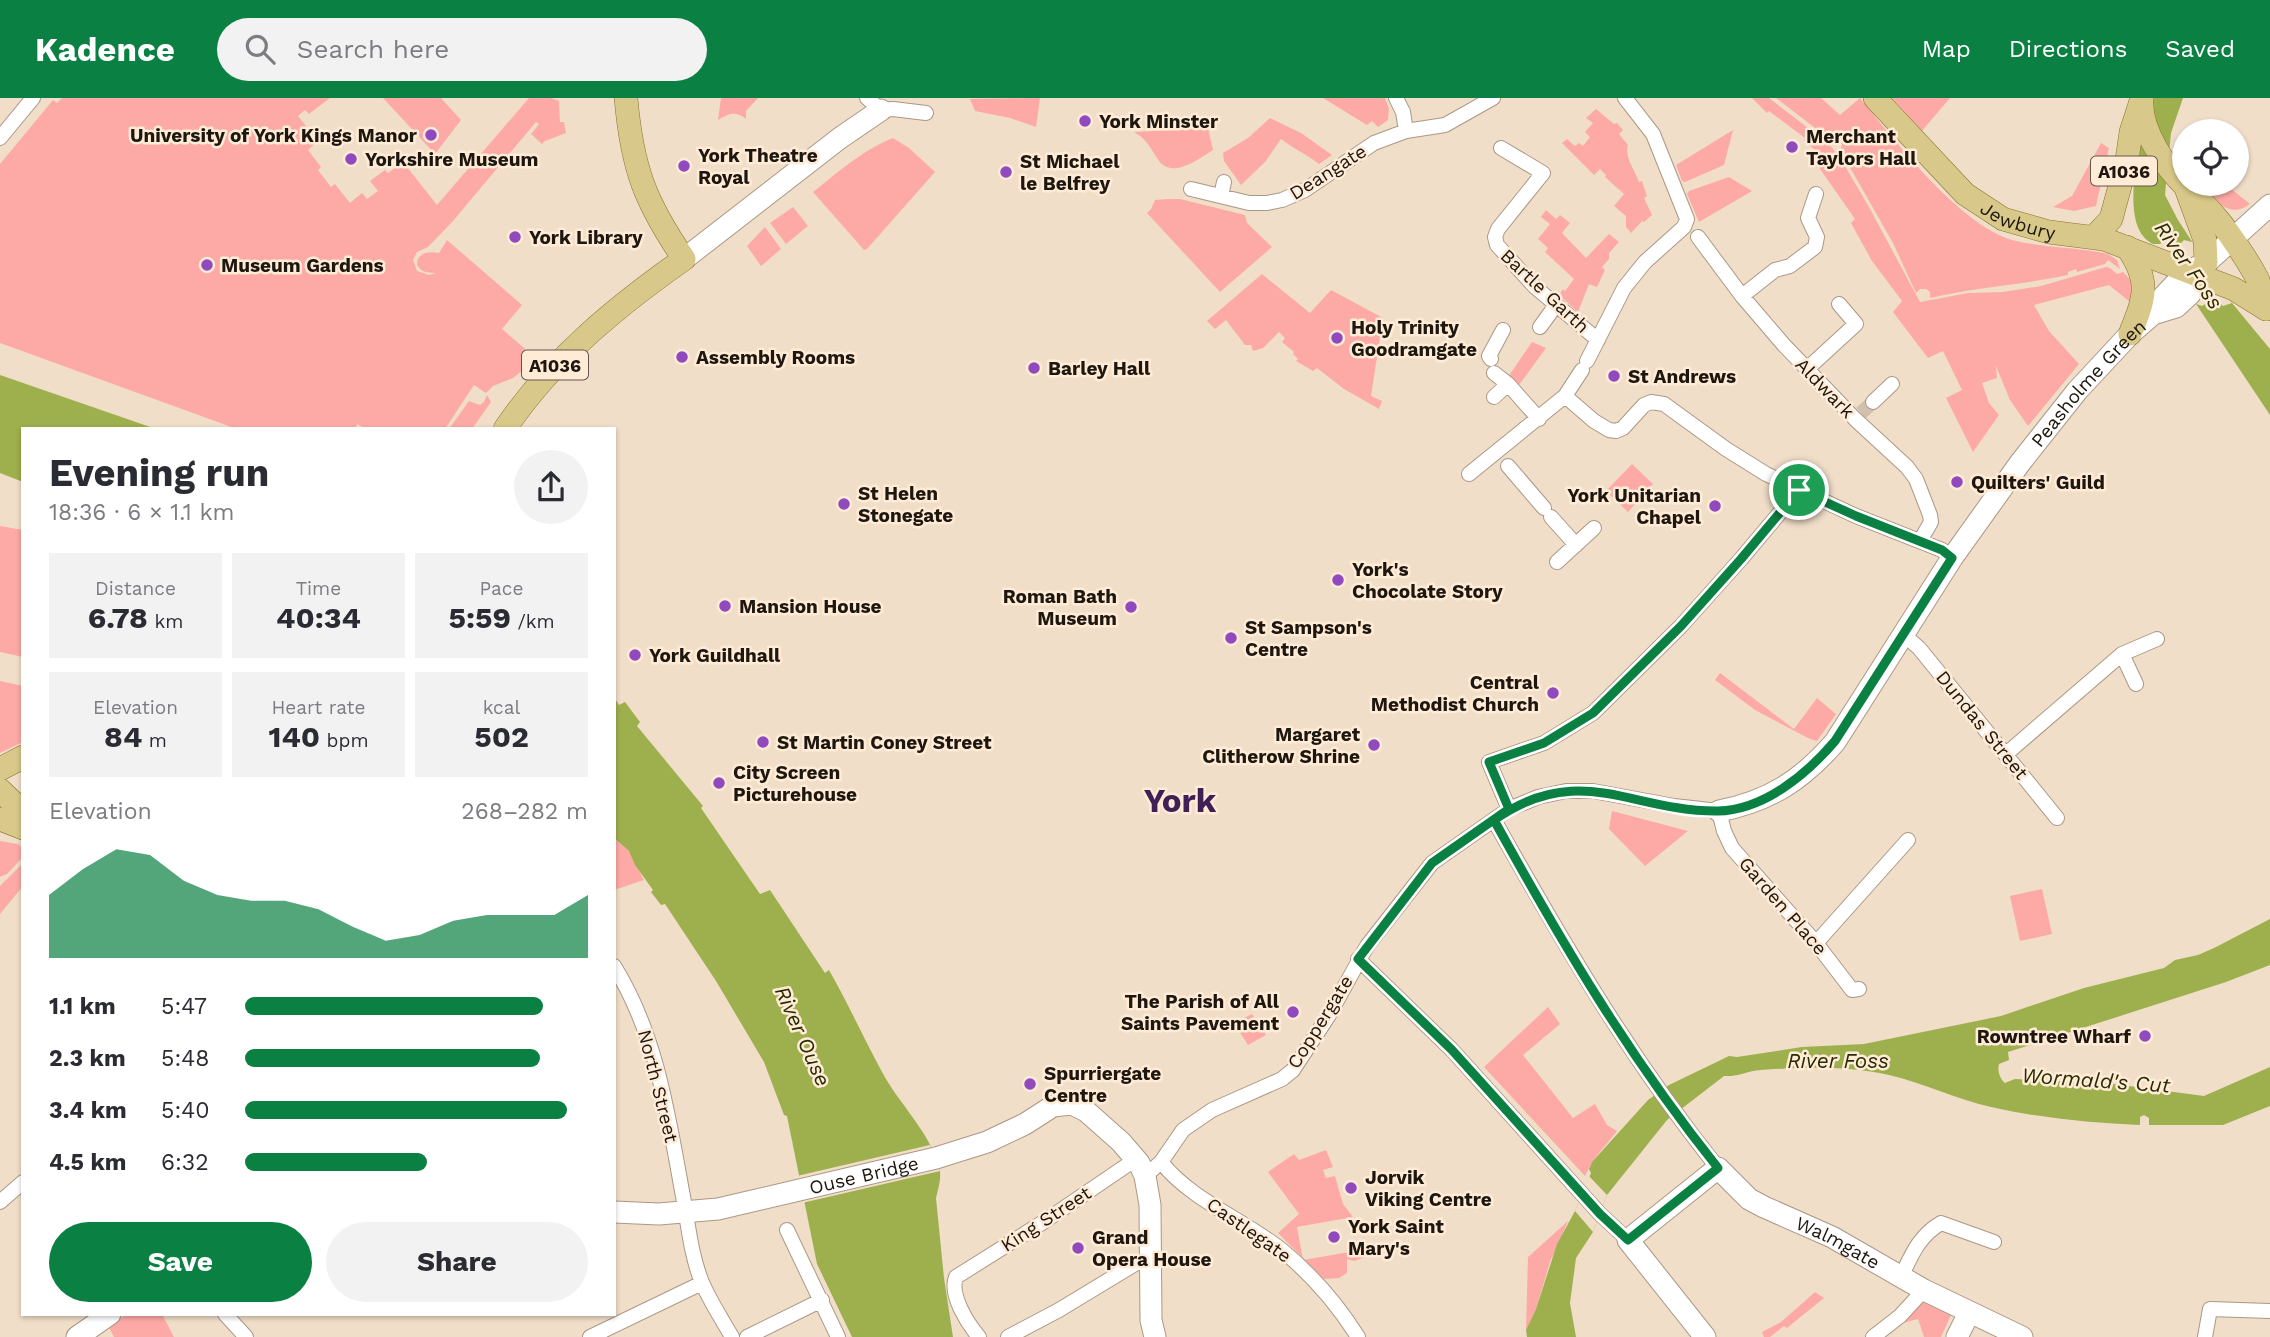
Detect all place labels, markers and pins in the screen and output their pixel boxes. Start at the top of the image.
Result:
place label: York Minster [1099,110,1219,133]
marker: York Minster [1077,113,1093,129]
place label: University of York Kings Manor [130,124,418,147]
place label: Merchant Taylors Hall [1806,125,1917,170]
marker: University of York Kings Manor [423,127,439,143]
marker: Merchant Taylors Hall [1784,139,1800,155]
place label: York Theatre Royal [698,144,818,189]
place label: Yorkshire Museum [365,148,538,171]
place label: St Michael le Belfrey [1020,150,1120,195]
marker: Yorkshire Museum [343,151,359,167]
marker: York Theatre Royal [676,158,692,174]
marker: St Michael le Belfrey [998,164,1014,180]
place label: York Library [529,226,643,249]
marker: York Library [507,229,523,245]
place label: Museum Gardens [221,254,384,277]
marker: Museum Gardens [199,257,215,273]
place label: Holy Trinity Goodramgate [1351,316,1477,361]
marker: Holy Trinity Goodramgate [1329,330,1345,346]
place label: Assembly Rooms [696,346,855,369]
marker: Assembly Rooms [674,349,690,365]
place label: Barley Hall [1048,357,1151,380]
marker: Barley Hall [1026,360,1042,376]
place label: St Andrews [1628,365,1736,388]
marker: St Andrews [1606,368,1622,384]
pin [1769,460,1829,520]
place label: Quilters' Guild [1971,471,2105,494]
marker: Quilters' Guild [1949,474,1965,490]
place label: St Helen Stonegate [858,482,953,527]
place label: York Unitarian Chapel [1567,484,1702,529]
marker: St Helen Stonegate [836,496,852,512]
marker: York Unitarian Chapel [1707,498,1723,514]
place label: York's Chocolate Story [1352,558,1503,603]
marker: York's Chocolate Story [1330,572,1346,588]
place label: Roman Bath Museum [1003,585,1117,630]
place label: Mansion House [739,595,882,618]
marker: Mansion House [717,598,733,614]
marker: Roman Bath Museum [1123,599,1139,615]
place label: St Sampson's Centre [1245,616,1372,661]
marker: St Sampson's Centre [1223,630,1239,646]
place label: York Guildhall [649,644,781,667]
marker: York Guildhall [627,647,643,663]
place label: Central Methodist Church [1371,671,1540,716]
marker: Central Methodist Church [1545,685,1561,701]
place label: Margaret Clitherow Shrine [1202,723,1361,768]
place label: St Martin Coney Street [777,731,992,754]
marker: St Martin Coney Street [755,734,771,750]
marker: Margaret Clitherow Shrine [1366,737,1382,753]
place label: City Screen Picturehouse [733,761,857,806]
marker: City Screen Picturehouse [711,775,727,791]
place label: The Parish of All Saints Pavement [1121,990,1280,1035]
marker: The Parish of All Saints Pavement [1285,1004,1301,1020]
place label: Rowntree Wharf [1977,1025,2131,1048]
marker: Rowntree Wharf [2137,1028,2153,1044]
place label: Spurriergate Centre [1044,1062,1161,1107]
marker: Spurriergate Centre [1022,1076,1038,1092]
place label: Jorvik Viking Centre [1365,1166,1492,1211]
marker: Jorvik Viking Centre [1343,1180,1359,1196]
place label: York Saint Mary's [1348,1215,1444,1260]
place label: Grand Opera House [1092,1226,1211,1271]
marker: York Saint Mary's [1326,1229,1342,1245]
marker: Grand Opera House [1070,1240,1086,1256]

